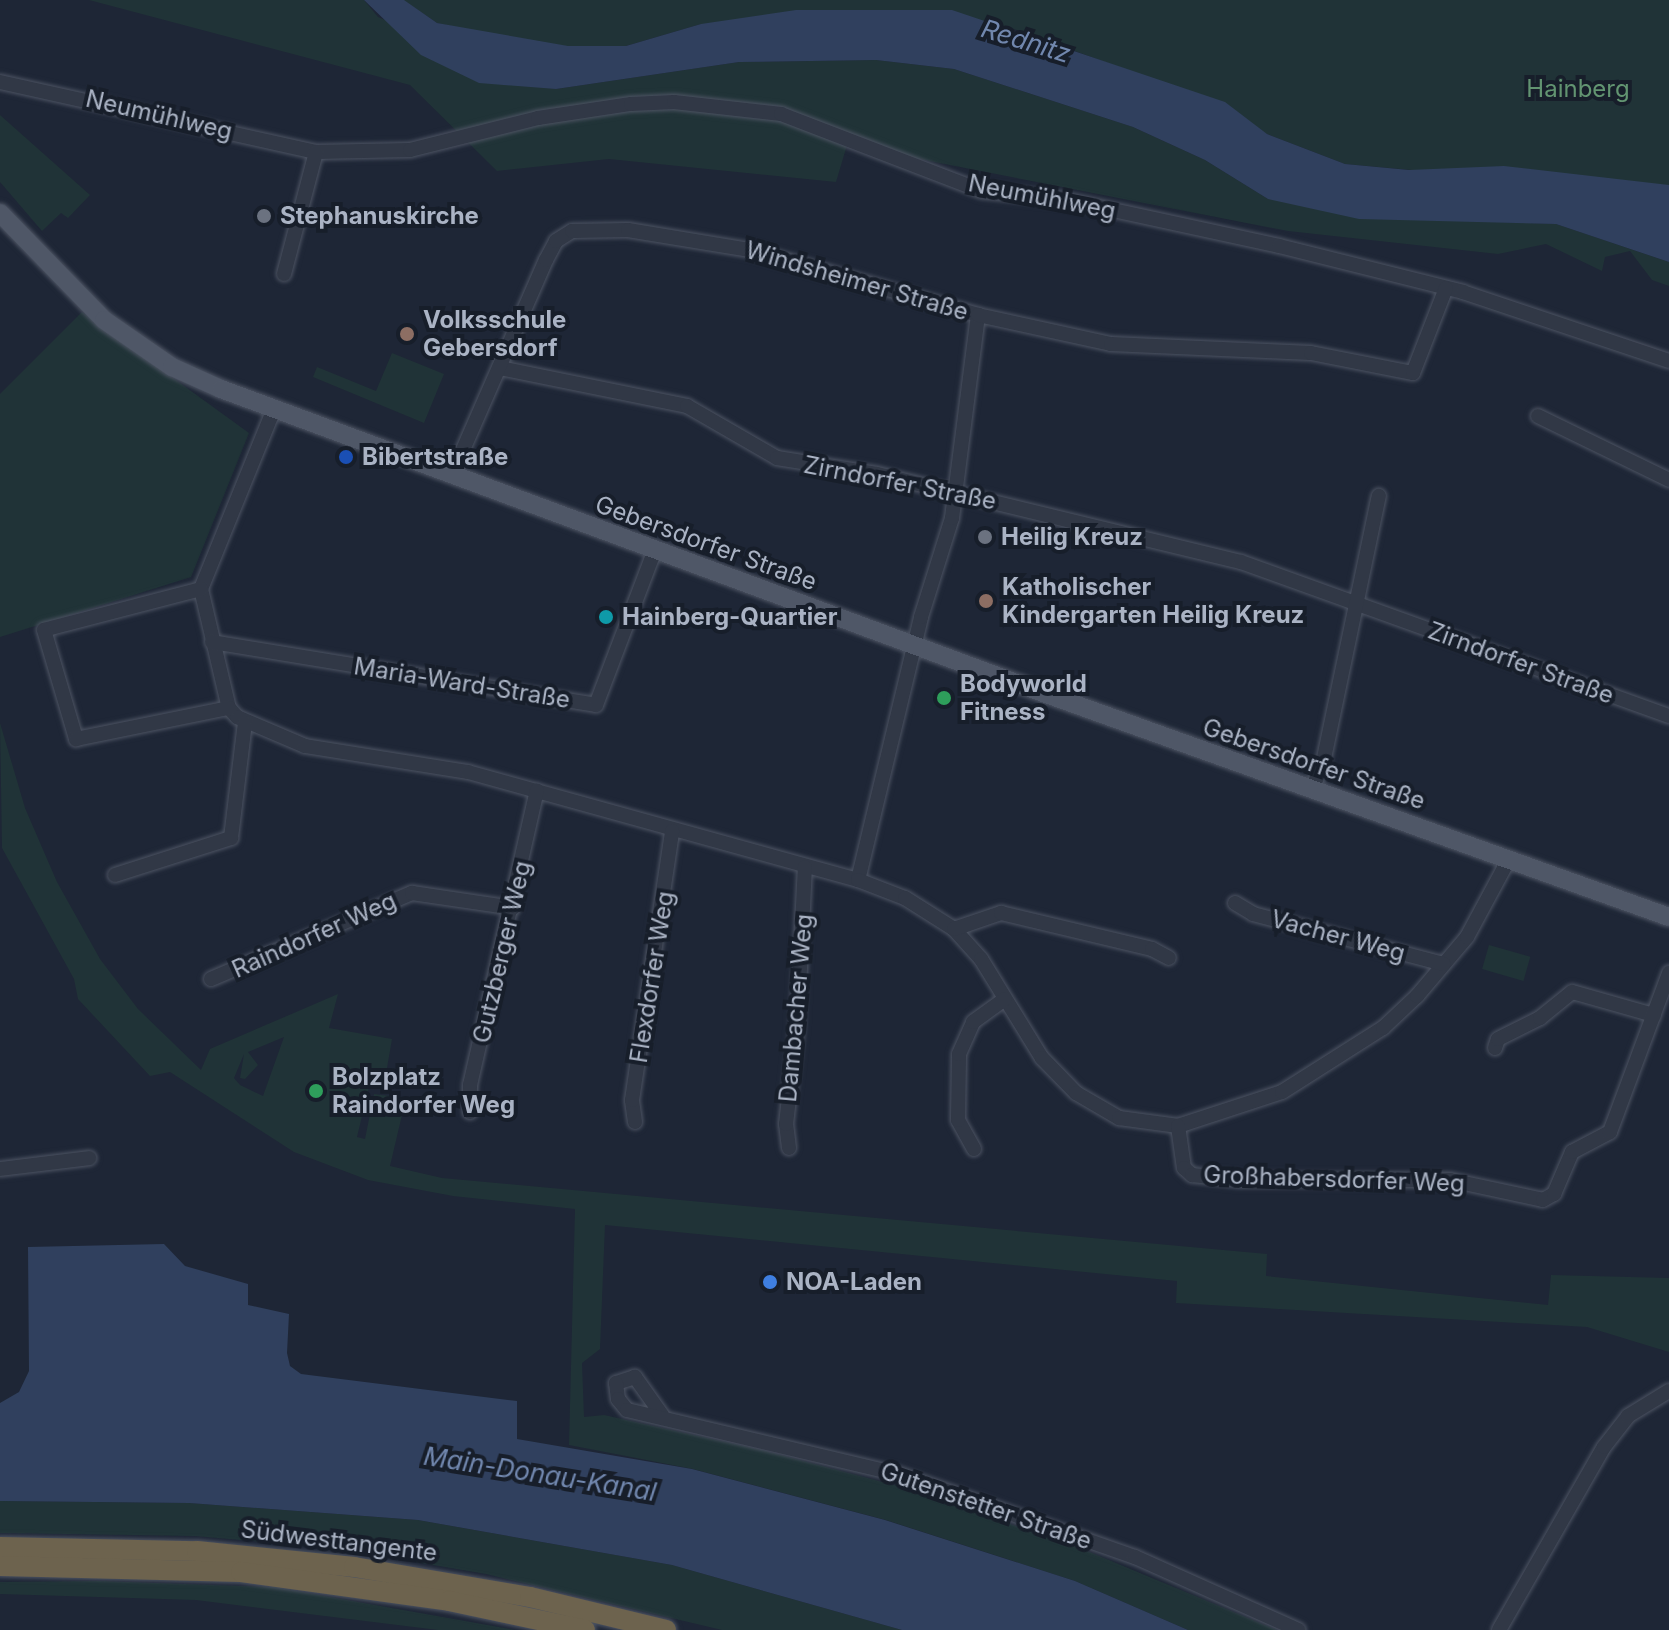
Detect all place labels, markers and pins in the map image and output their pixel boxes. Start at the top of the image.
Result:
place label: Stephanuskirche [280,202,479,230]
marker: Stephanuskirche [255,207,273,225]
place label: Volksschule Gebersdorf [423,306,566,362]
marker: Volksschule Gebersdorf [398,325,416,343]
place label: Bibertstraße [362,443,508,471]
marker: Bibertstraße [337,448,355,466]
place label: Heilig Kreuz [1001,523,1143,551]
marker: Heilig Kreuz [976,528,994,546]
place label: Katholischer Kindergarten Heilig Kreuz [1002,573,1304,629]
marker: Katholischer Kindergarten Heilig Kreuz [977,592,995,610]
place label: Hainberg-Quartier [622,603,837,631]
marker: Hainberg-Quartier [597,608,615,626]
place label: Bodyworld Fitness [960,670,1087,726]
marker: Bodyworld Fitness [935,689,953,707]
place label: Bolzplatz Raindorfer Weg [332,1063,515,1119]
marker: Bolzplatz Raindorfer Weg [307,1082,325,1100]
place label: NOA-Laden [786,1268,922,1296]
marker: NOA-Laden [761,1273,779,1291]

